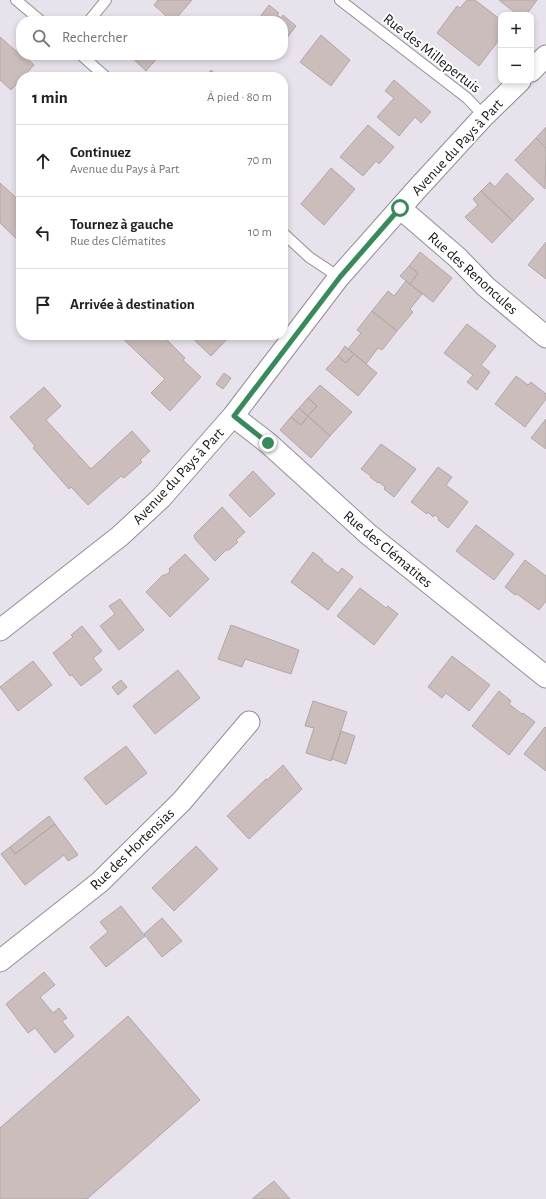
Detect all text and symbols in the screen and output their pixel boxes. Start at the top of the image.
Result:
street label: Rue des Millepertuis [380,11,483,96]
map controls [498,12,534,84]
button: + [498,12,534,48]
search box [16,16,288,60]
icon: search [30,27,52,49]
text: Rechercher [62,30,127,45]
button: − [498,48,534,84]
text: 1 min [32,89,68,106]
text: À pied · 80 m [207,91,272,104]
street label: Avenue du Pays à Part [409,96,506,198]
text: Continuez [70,145,131,160]
icon: ahead [32,150,54,172]
text: 70 m [247,154,272,167]
text: Avenue du Pays à Part [70,163,179,176]
route start [391,199,409,217]
text: Tournez à gauche [70,217,173,232]
icon: left [32,222,54,244]
text: 10 m [248,226,272,239]
street label: Rue des Renoncules [425,229,520,317]
text: Rue des Clématites [70,235,166,248]
icon: arrive [32,294,54,316]
text: Arrivée à destination [70,297,195,312]
street label: Avenue du Pays à Part [130,425,227,527]
route end [259,434,277,452]
street label: Rue des Clématites [341,508,435,591]
street label: Rue des Hortensias [87,806,177,893]

